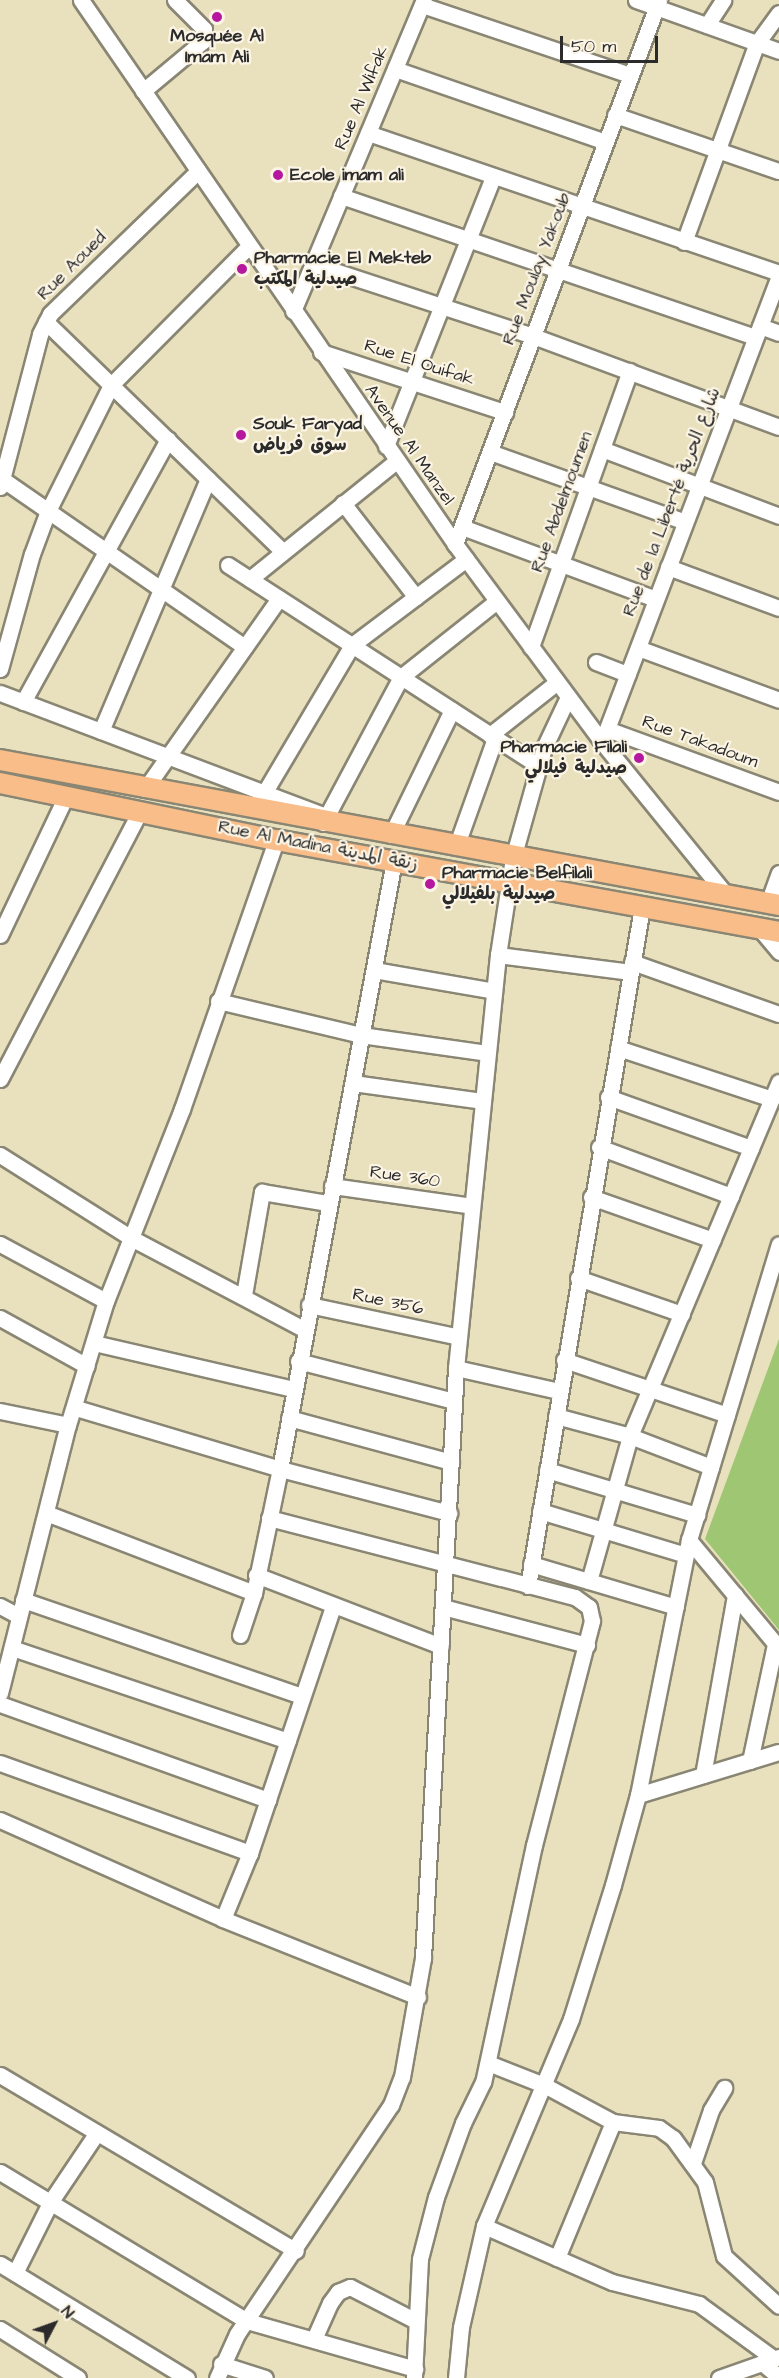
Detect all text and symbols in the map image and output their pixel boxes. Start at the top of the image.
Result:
marker: Mosquée Al Imam Ali [210,10,224,24]
scale bar [563,24,660,62]
place label: Mosquée Al Imam Ali [170,26,264,68]
text: 50 m [571,34,616,59]
street label: Rue Al Wifak [330,43,394,153]
place label: Ecole imam ali [290,164,404,186]
marker: Ecole imam ali [271,168,285,182]
street label: Rue Moulay Yakoub [498,190,576,348]
street label: Rue Aoued [33,227,111,305]
place label: Pharmacie El Mekteb صيدلية المكتب [254,248,431,290]
marker: Pharmacie El Mekteb صيدلية المكتب [235,262,249,276]
street label: Rue El Ouifak [361,335,477,391]
street label: Avenue Al Manzel [359,381,459,509]
street label: Rue de la Liberté شارع الحرية [618,384,726,620]
place label: Souk Faryad سوق فرياض [253,414,362,456]
marker: Souk Faryad سوق فرياض [234,428,248,442]
street label: Rue Abdelmoumen [526,429,598,575]
street label: Rue Takadoum [639,711,761,773]
place label: Pharmacie Filali صيدلية فيلالي [501,737,627,780]
marker: Pharmacie Filali صيدلية فيلالي [632,751,646,765]
street label: Rue Al Madina زنقة المدينة [216,816,420,876]
place label: Pharmacie Belfilali صيدلية بلفيلالي [442,863,592,906]
marker: Pharmacie Belfilali صيدلية بلفيلالي [423,877,437,891]
street label: Rue 360 [368,1161,442,1193]
street label: Rue 356 [350,1284,426,1320]
north arrow [24,2294,84,2354]
text: N [56,2301,79,2323]

